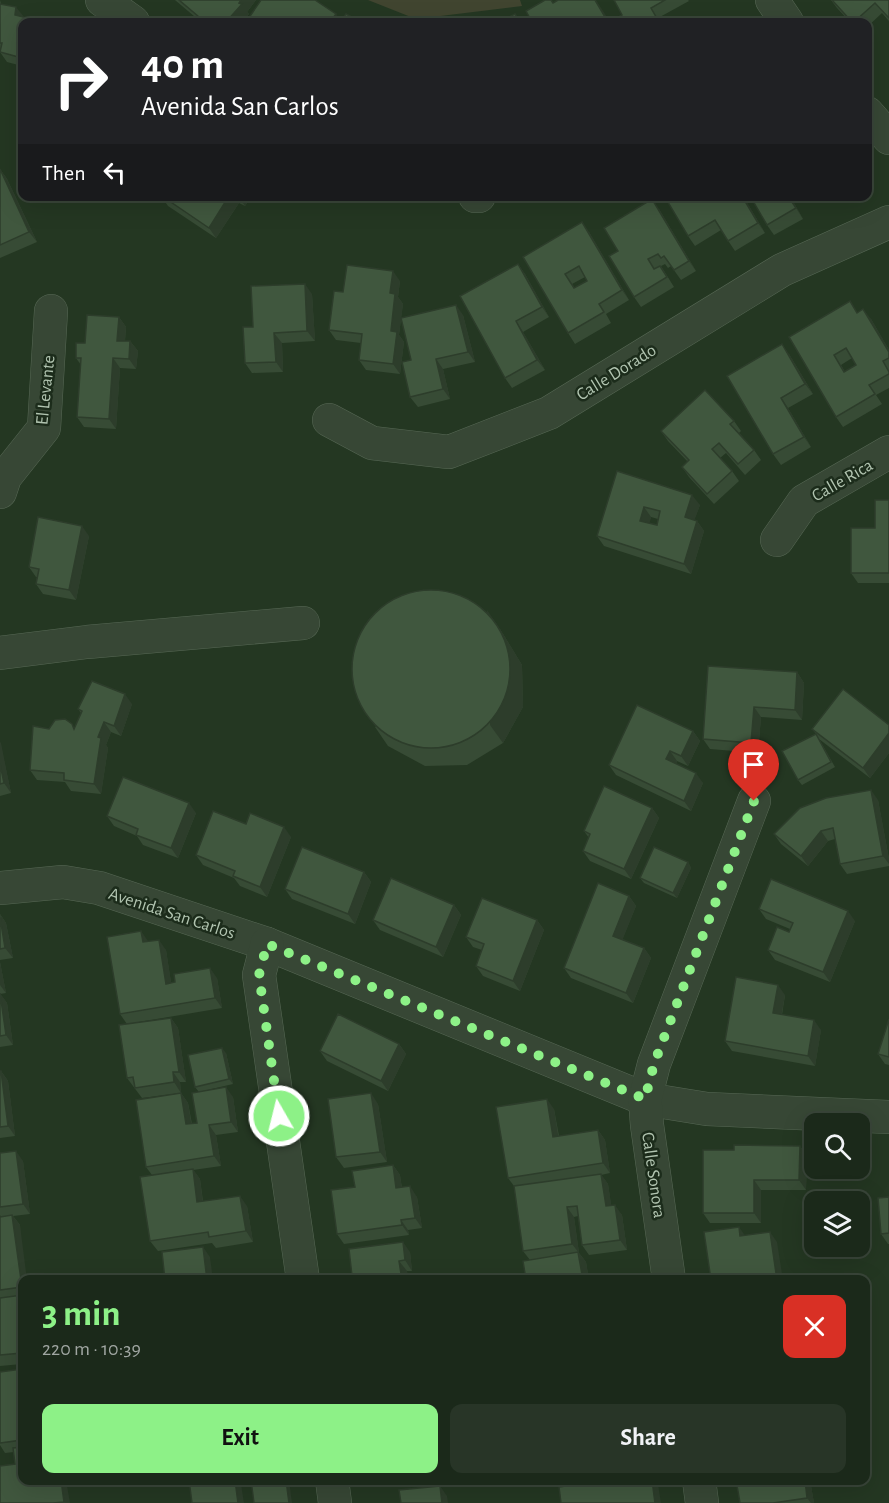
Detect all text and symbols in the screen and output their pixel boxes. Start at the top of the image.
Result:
icon: right [42,42,120,120]
text: 40 m [141,44,224,86]
text: Avenida San Carlos [141,93,339,120]
icon: left [98,156,131,189]
text: Then [42,162,86,184]
street label: Calle Dorado [574,341,660,404]
street label: El Levante [33,354,59,426]
street label: Calle Rica [809,456,876,505]
pin [728,739,779,801]
icon: arrive [737,748,770,781]
street label: Avenida San Carlos [106,885,237,943]
position arrow [247,1084,311,1148]
map controls [804,1113,870,1257]
button: search [804,1113,870,1179]
street label: Calle Sonora [638,1131,668,1219]
button: layers [804,1191,870,1257]
button: close [783,1295,846,1358]
text: 3 min [42,1296,120,1332]
text: 220 m · 10:39 [42,1339,141,1359]
button: Exit [42,1404,438,1473]
button: Share [450,1404,846,1473]

